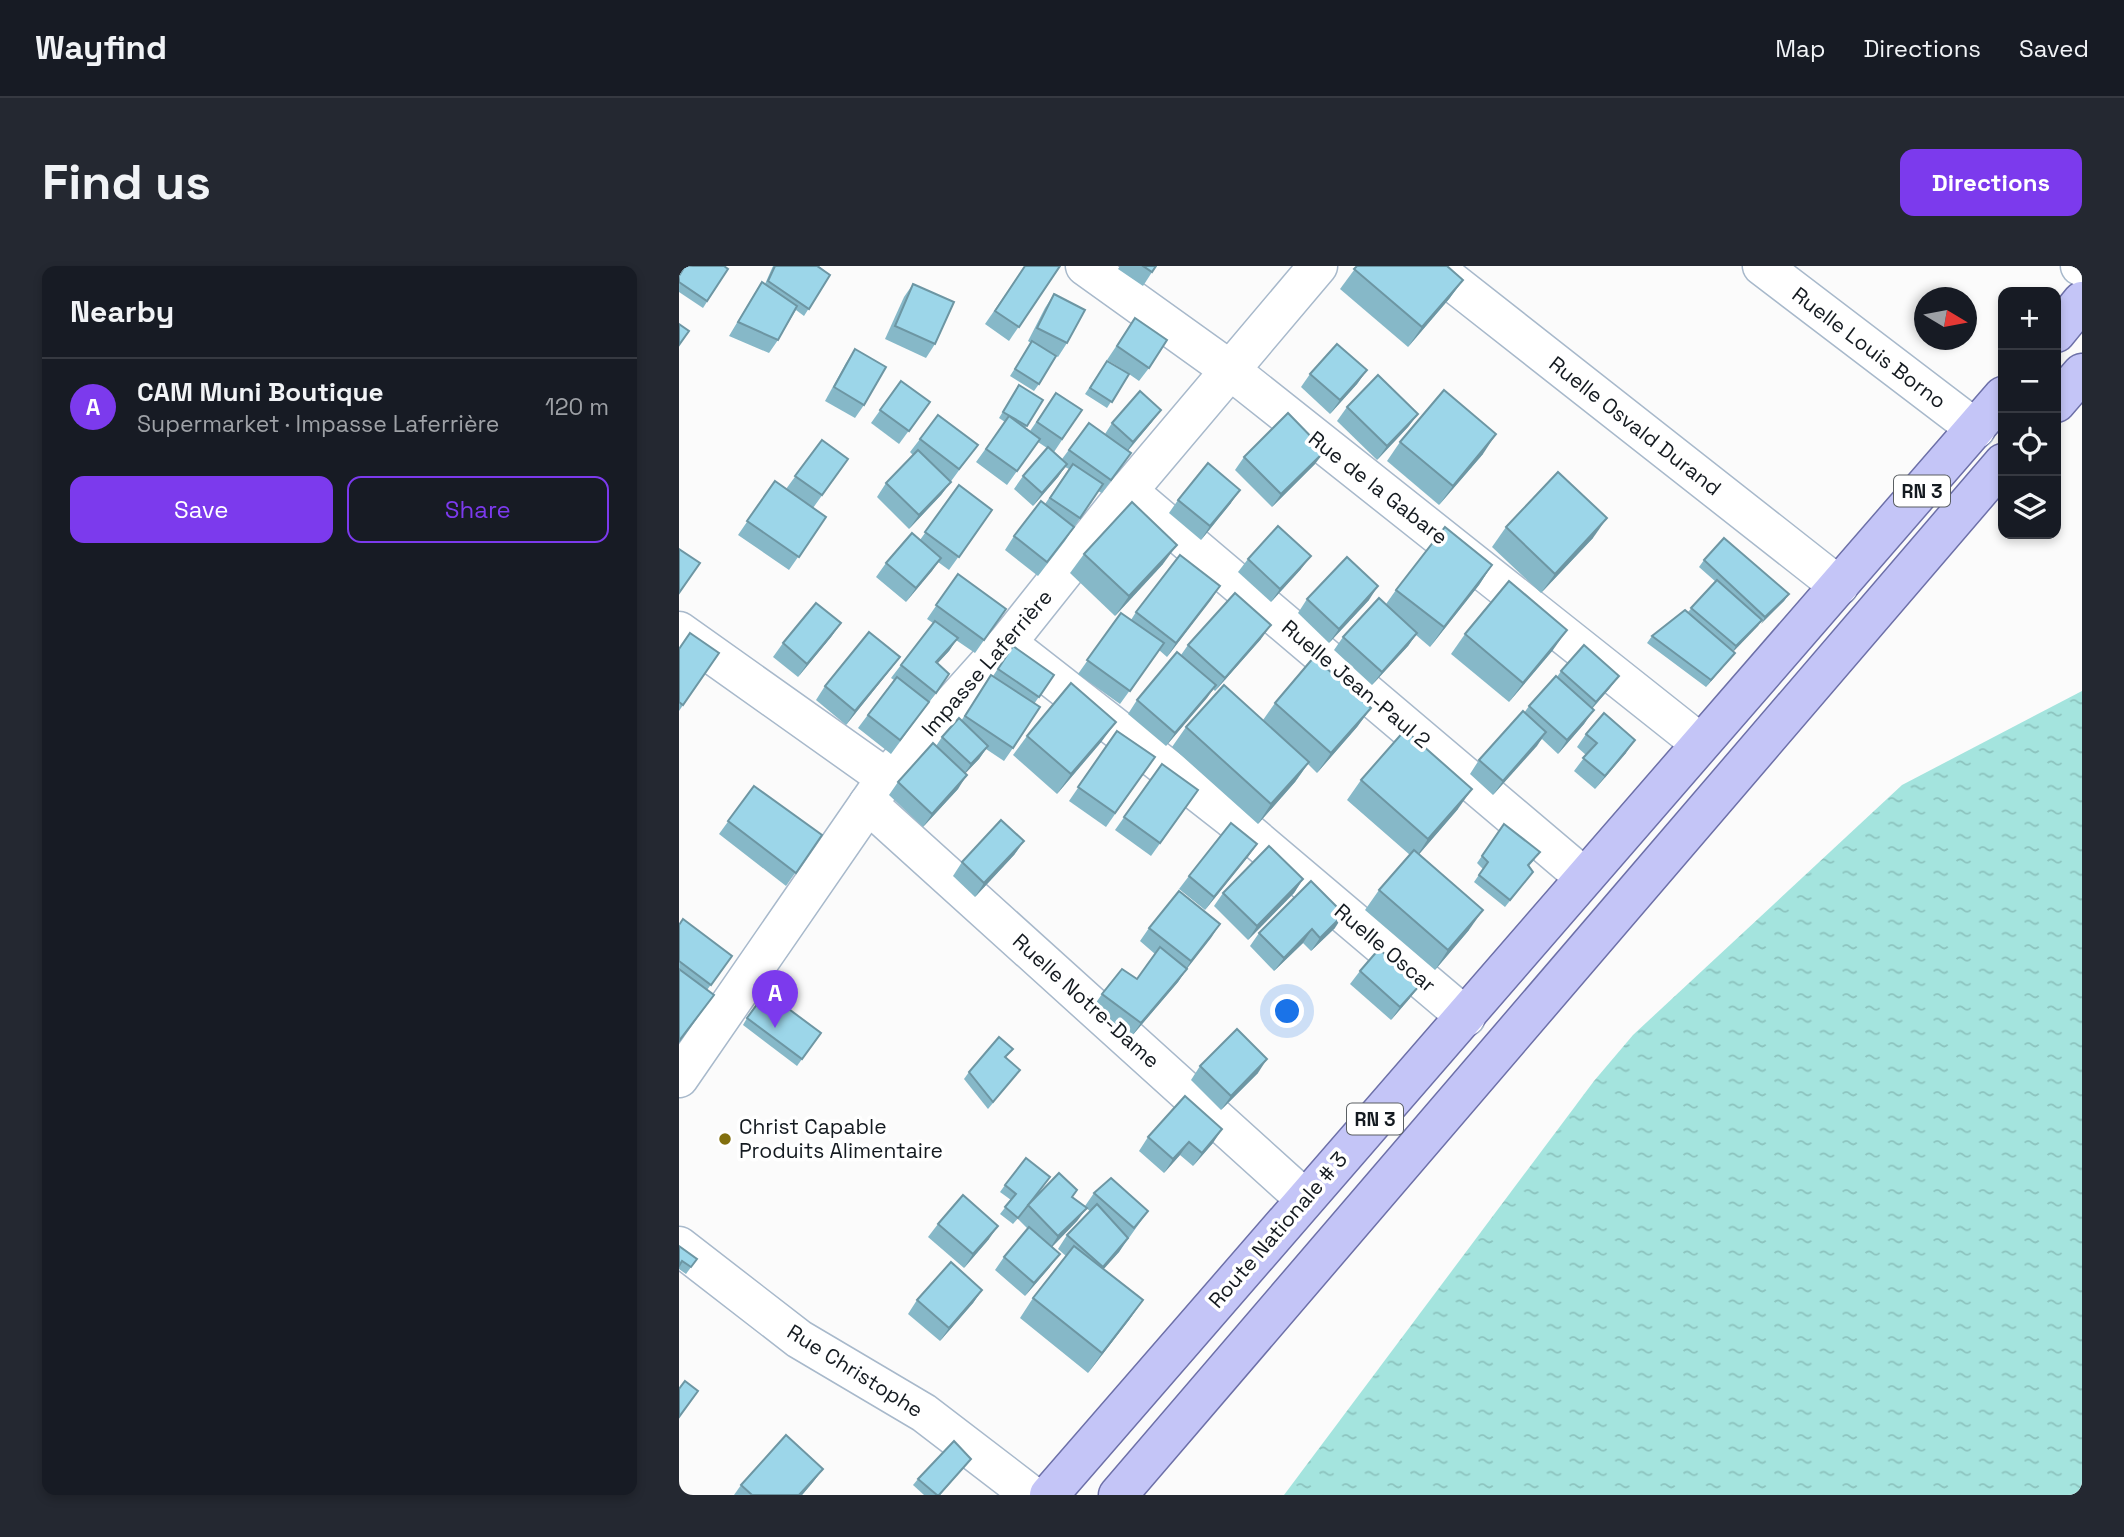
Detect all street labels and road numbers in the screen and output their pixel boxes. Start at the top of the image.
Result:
street label: Ruelle Louis Borno [1787,281,1952,414]
street label: Ruelle Osvald Durand [1544,350,1727,501]
street label: Rue de la Gabare [1303,425,1453,550]
road number: RN 3 [1894,476,1950,507]
street label: Impasse Laferrière [915,584,1058,742]
street label: Ruelle Jean-Paul 2 [1276,614,1436,754]
street label: Ruelle Oscar [1329,897,1442,998]
street label: Ruelle Notre-Dame [1007,927,1166,1074]
road number: RN 3 [1347,1104,1403,1134]
street label: Route Nationale # 3 [1202,1146,1353,1313]
street label: Rue Christophe [782,1318,928,1423]

